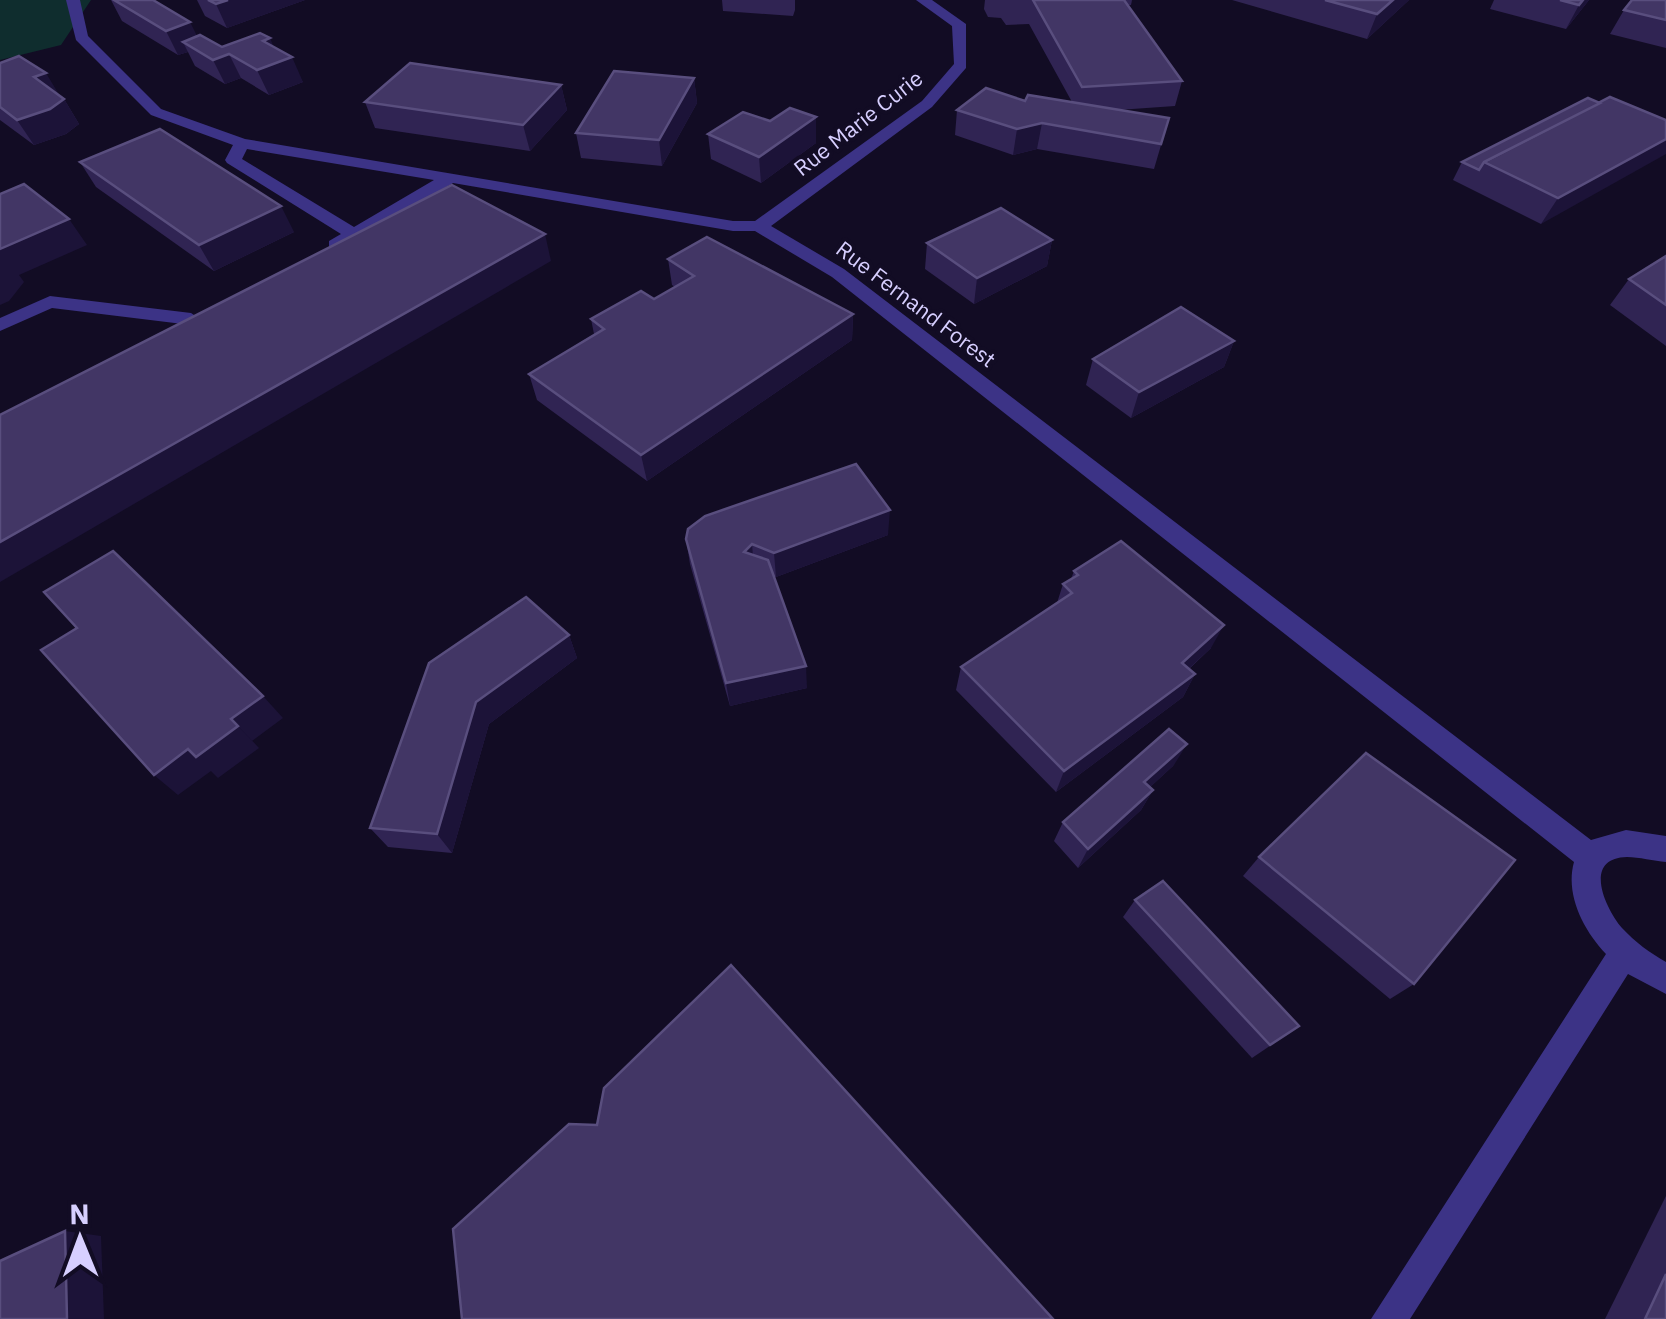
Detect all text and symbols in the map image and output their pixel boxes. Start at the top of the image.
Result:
street label: Rue Marie Curie [787,63,928,182]
street label: Rue Fernand Forest [831,234,1002,373]
north arrow [30,1189,130,1289]
text: N [69,1195,90,1232]

